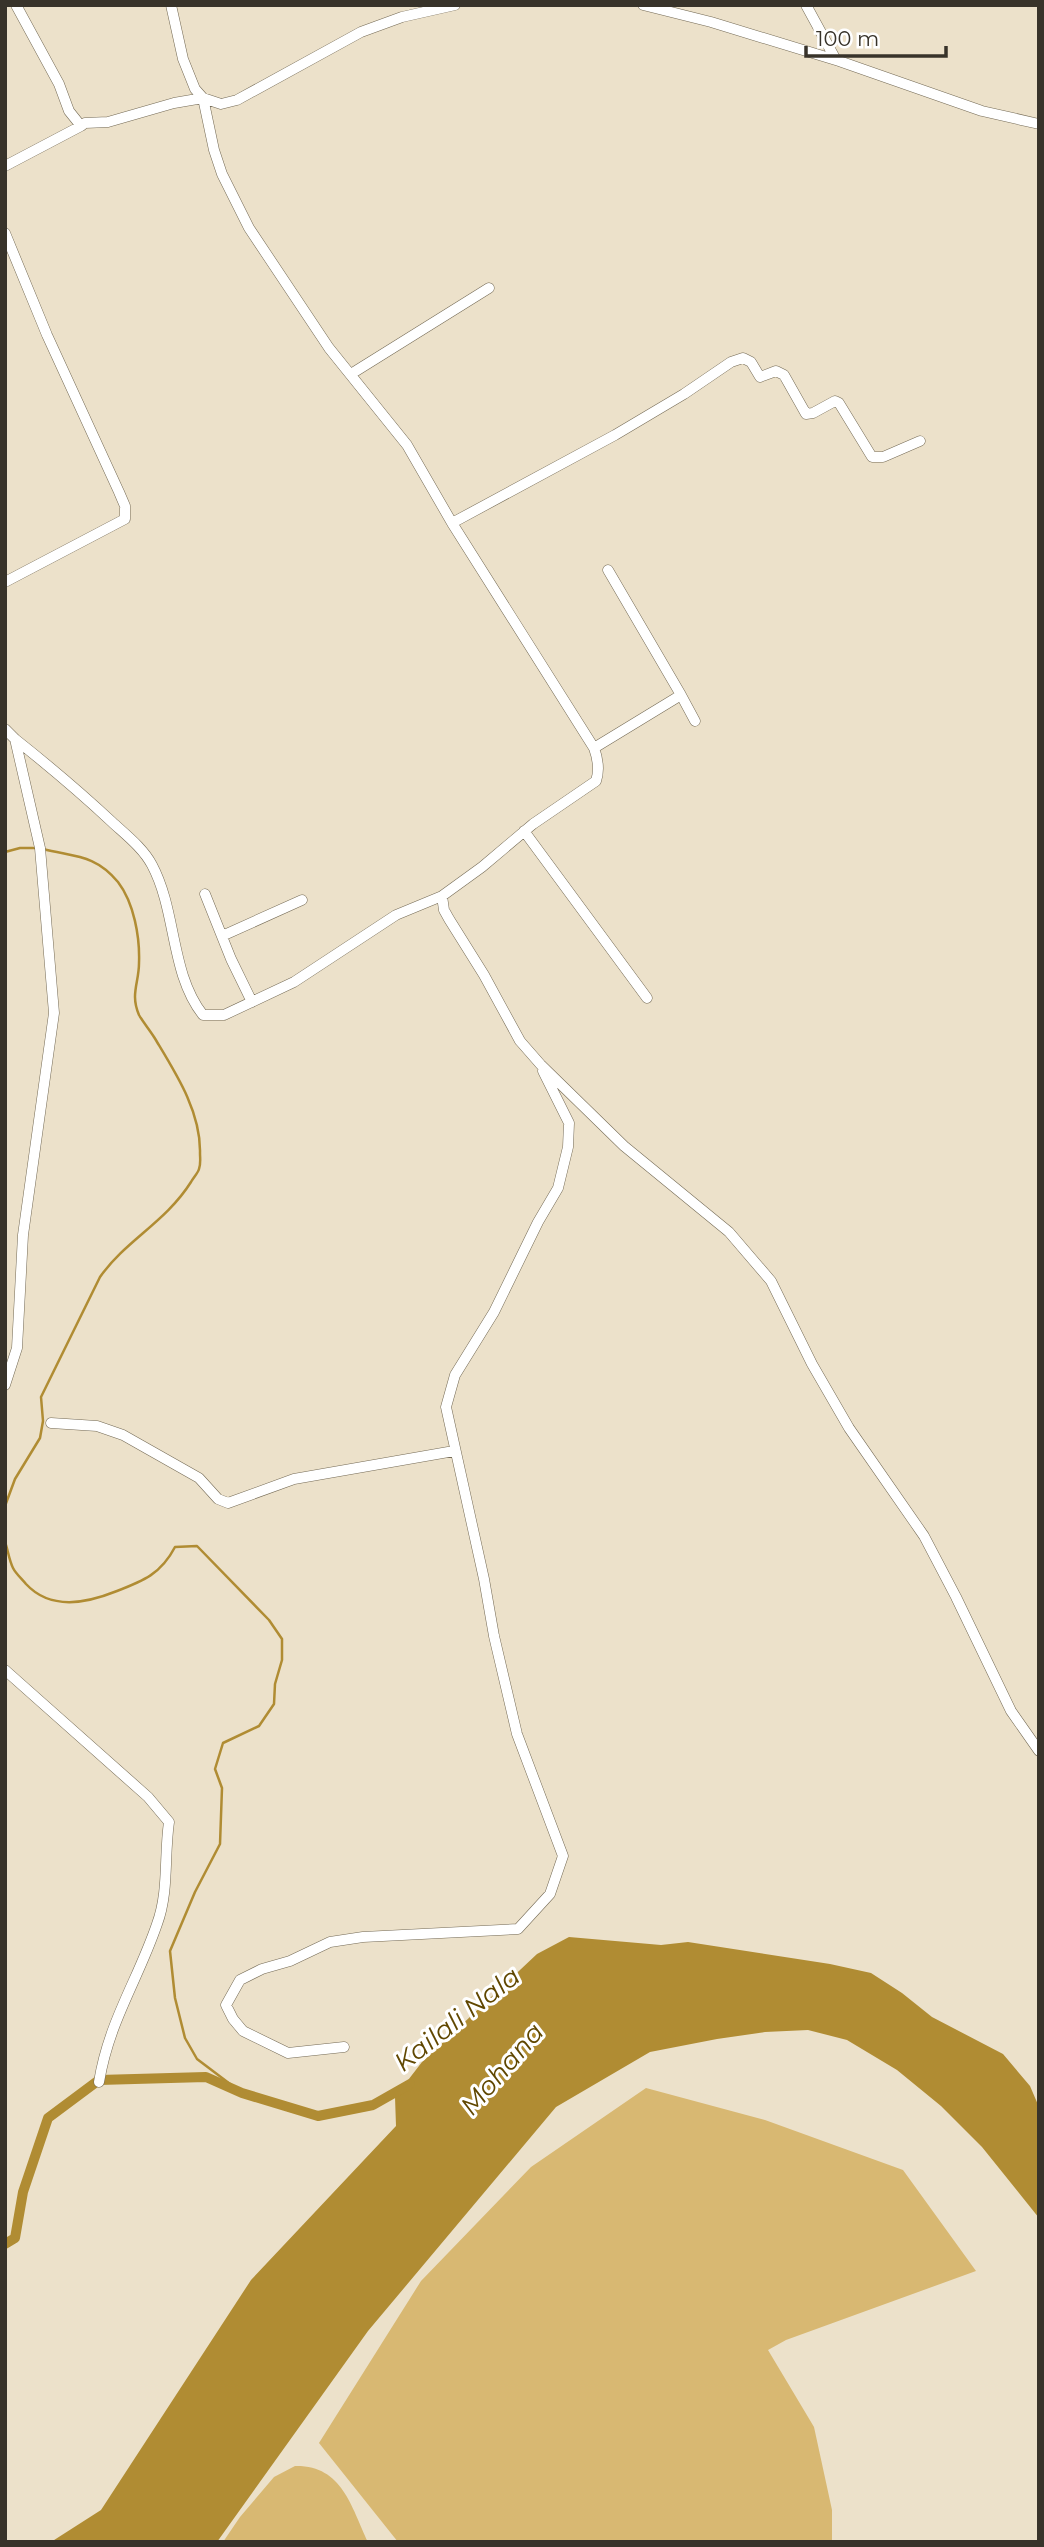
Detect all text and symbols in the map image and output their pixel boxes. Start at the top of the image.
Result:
scale bar [806,14,946,58]
text: 100 m [816,26,879,51]
water label: Kailali Nala [388,1960,526,2078]
water label: Mohana [453,2016,551,2122]

